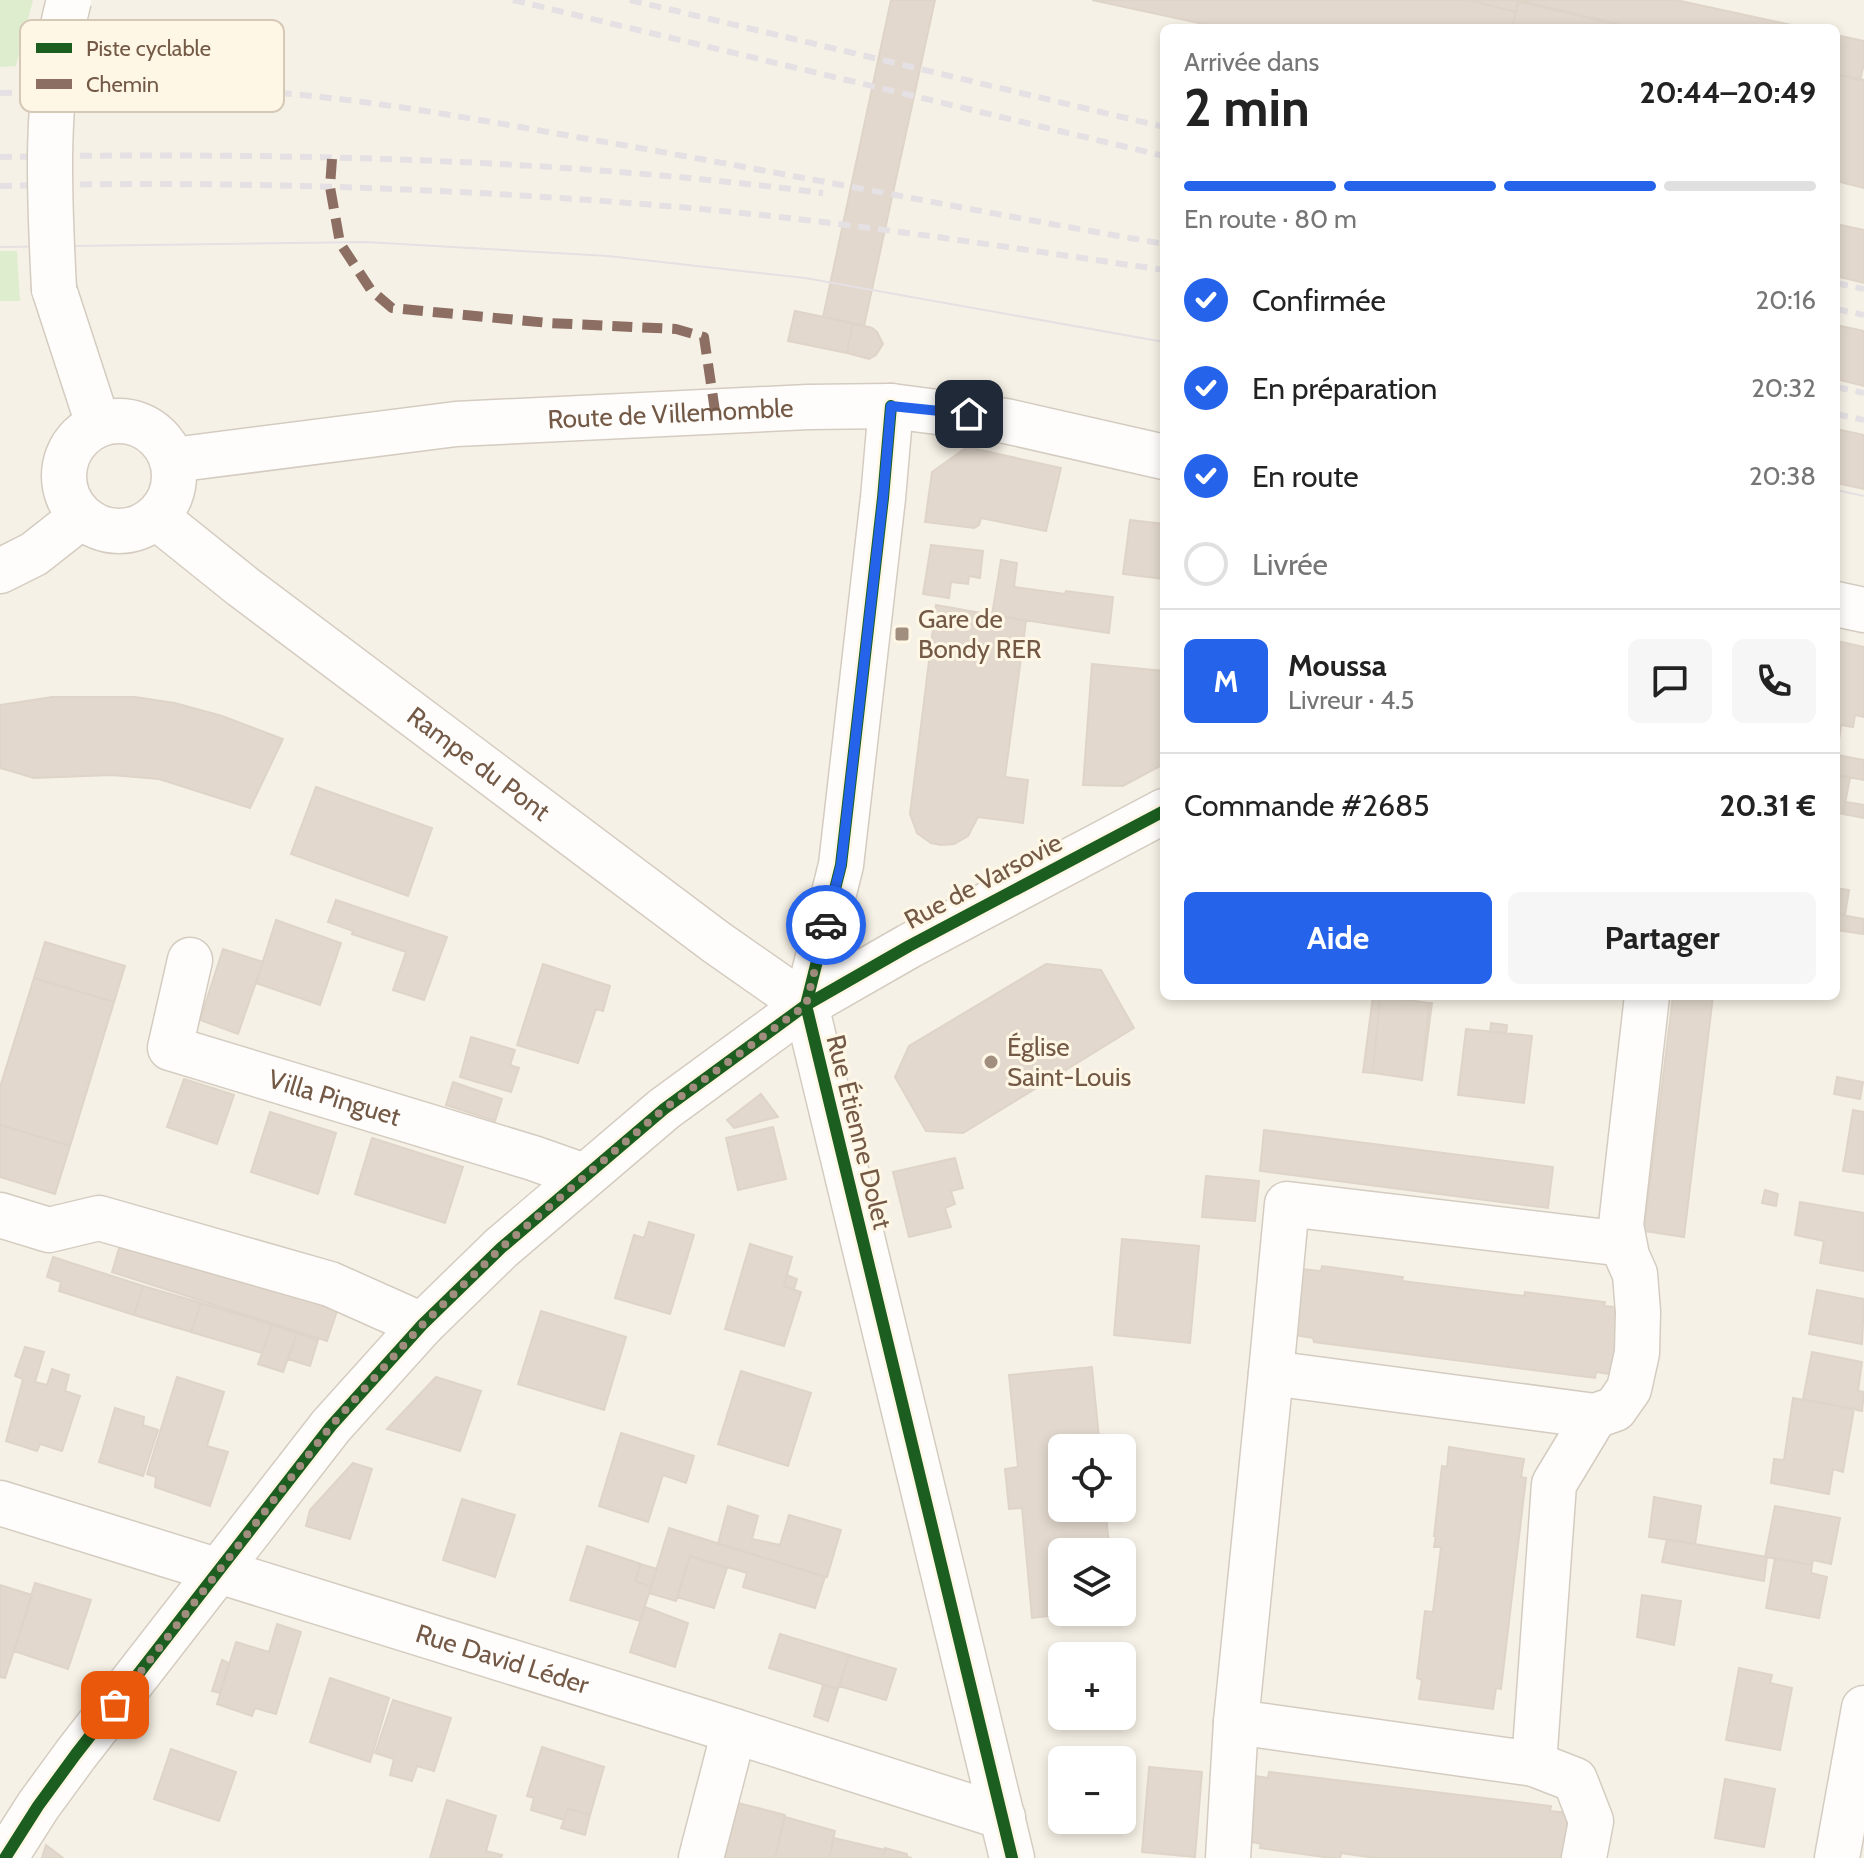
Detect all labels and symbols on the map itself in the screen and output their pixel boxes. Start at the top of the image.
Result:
legend [20,20,284,112]
text: Piste cyclable [86,35,211,62]
text: Chemin [86,71,159,98]
pin [935,380,1003,448]
street label: Route de Villemomble [547,392,794,436]
place label: Gare de Bondy RER [918,603,1042,665]
marker: Gare de Bondy RER [893,625,911,643]
street label: Rampe du Pont [401,700,556,828]
street label: Rue de Varsovie [899,826,1067,936]
courier [786,885,866,965]
place label: Église Saint-Louis [1007,1031,1131,1093]
street label: Rue Étienne Dolet [819,1032,899,1233]
marker: Église Saint-Louis [982,1053,1000,1071]
street label: Villa Pinguet [264,1063,405,1133]
street label: Rue David Léder [412,1617,594,1701]
pin [81,1671,149,1739]

